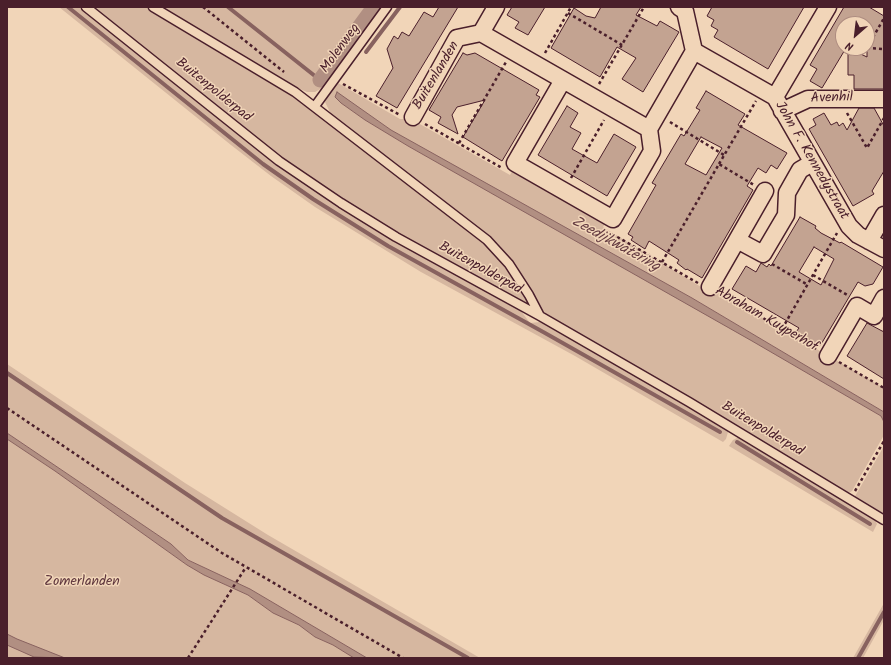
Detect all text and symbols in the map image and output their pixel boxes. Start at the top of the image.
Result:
north arrow [835,16,875,56]
street label: Molenweg [317,21,365,77]
text: N [843,36,857,55]
street label: Buitenlanden [410,39,464,113]
street label: Buitenpolderpad [172,55,254,127]
street label: Avenhil [810,90,854,108]
street label: John F. Kennedystraat [770,99,852,223]
water label: Zeedijkwatering [568,213,662,277]
street label: Buitenpolderpad [435,239,525,299]
street label: Abraham Kuyperhof [711,284,821,356]
street label: Buitenpolderpad [718,399,806,461]
park label: Zomerlanden [44,575,120,591]

